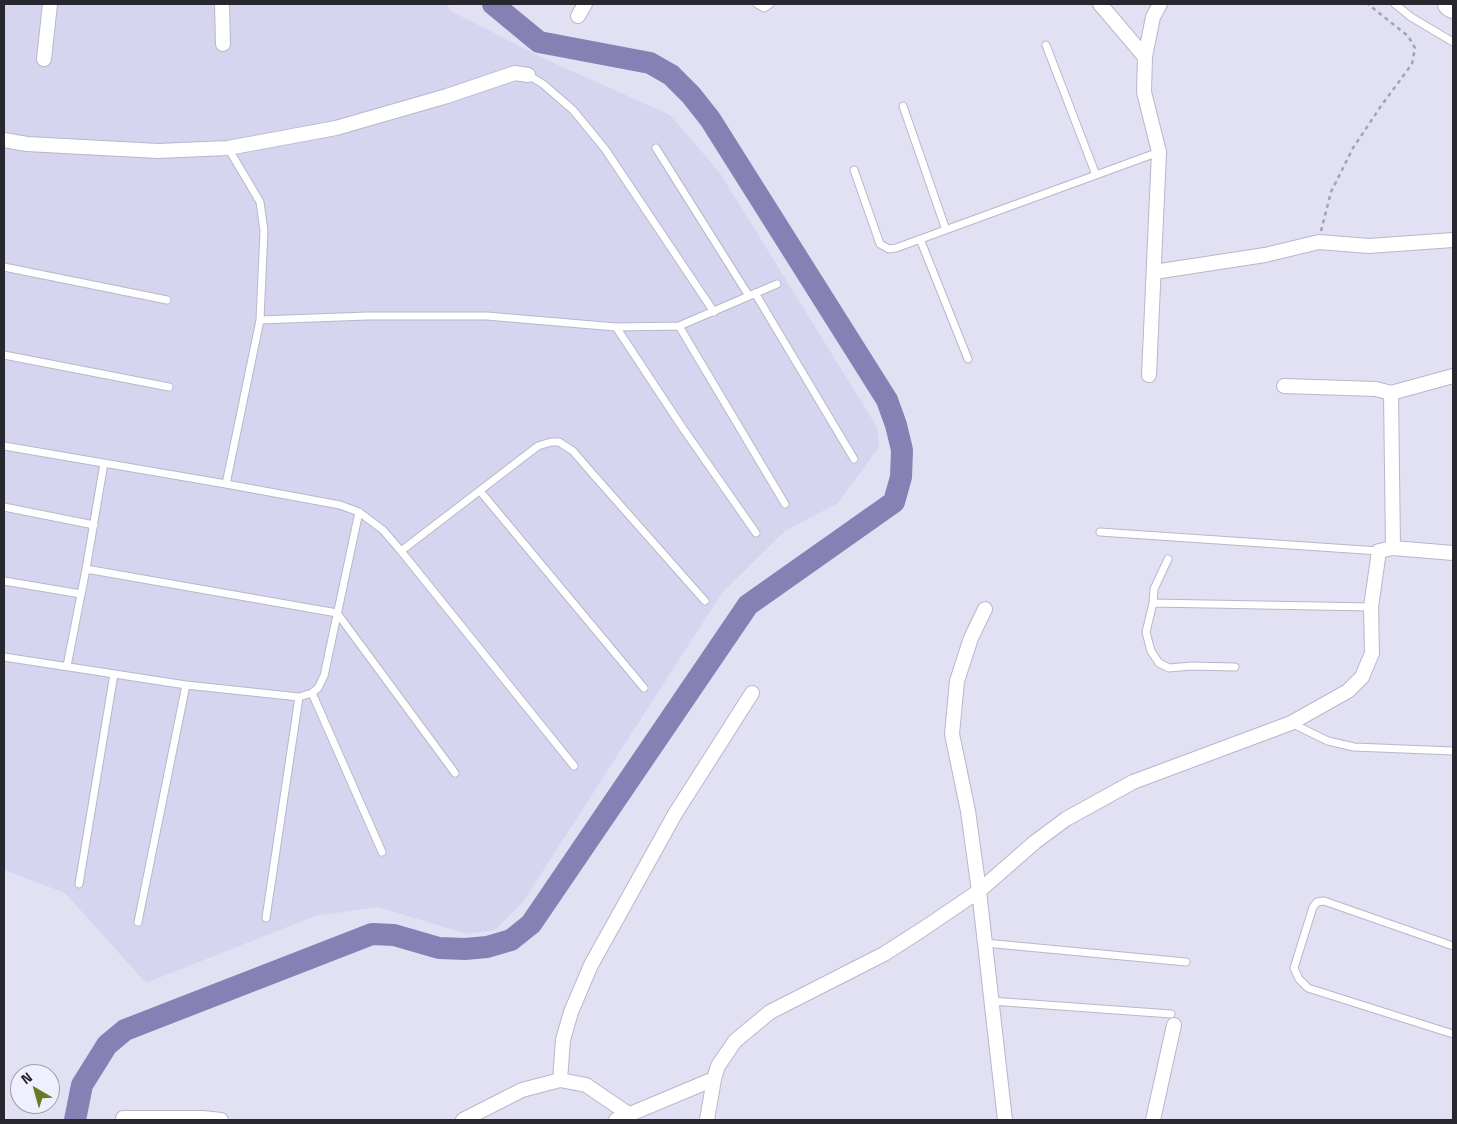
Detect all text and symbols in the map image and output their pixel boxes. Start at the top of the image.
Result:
north arrow [10,1064,60,1114]
text: N [16,1066,36,1089]

